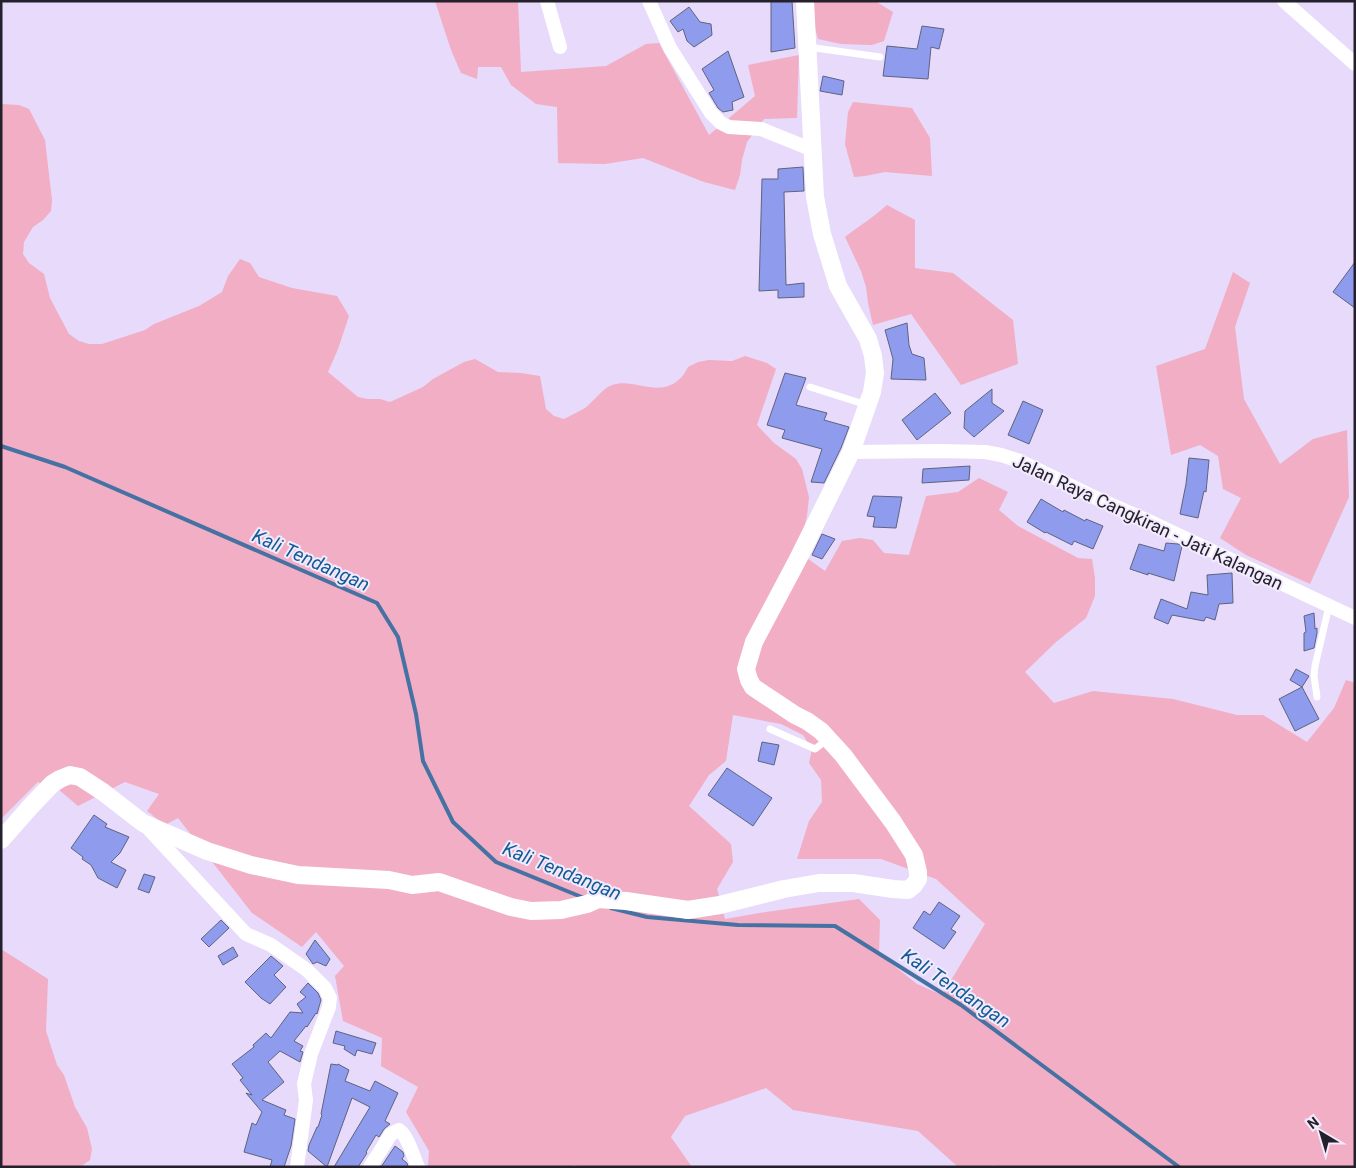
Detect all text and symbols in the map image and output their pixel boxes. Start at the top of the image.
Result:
street label: Jalan Raya Cangkiran - Jati Kalangan [1010,450,1286,594]
water label: Kali Tendangan [249,524,373,596]
water label: Kali Tendangan [499,837,625,905]
water label: Kali Tendangan [897,943,1015,1033]
north arrow [1296,1108,1346,1158]
text: N [1304,1113,1322,1132]

